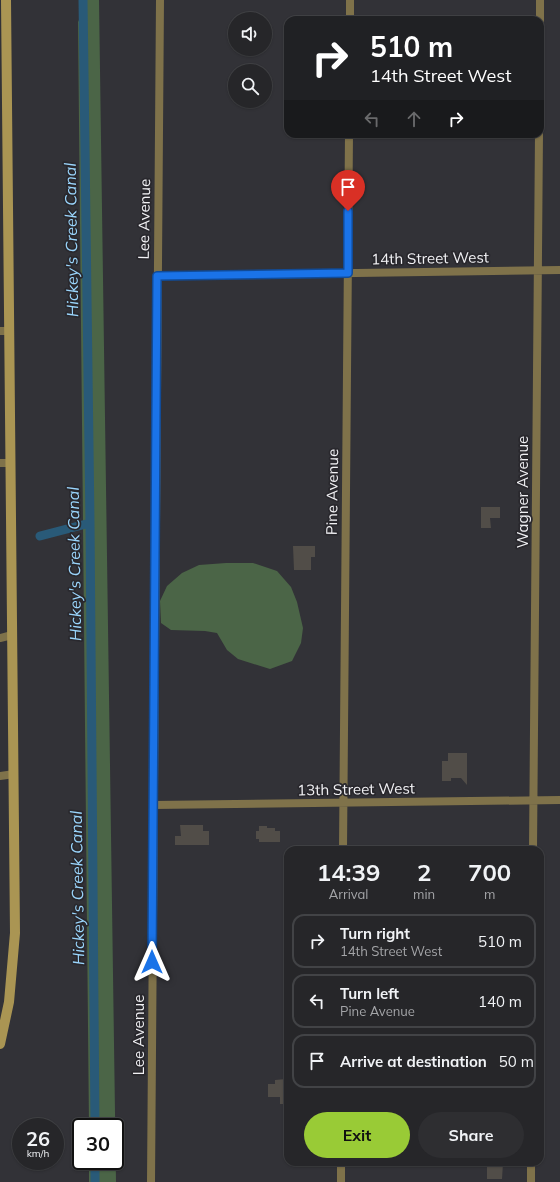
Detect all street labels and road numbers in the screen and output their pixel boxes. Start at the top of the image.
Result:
street label: Lee Avenue [134,179,154,259]
street label: 14th Street West [371,247,489,269]
street label: Wagner Avenue [513,436,532,548]
street label: Pine Avenue [322,449,342,535]
street label: 13th Street West [297,778,415,800]
street label: Lee Avenue [129,995,148,1075]

